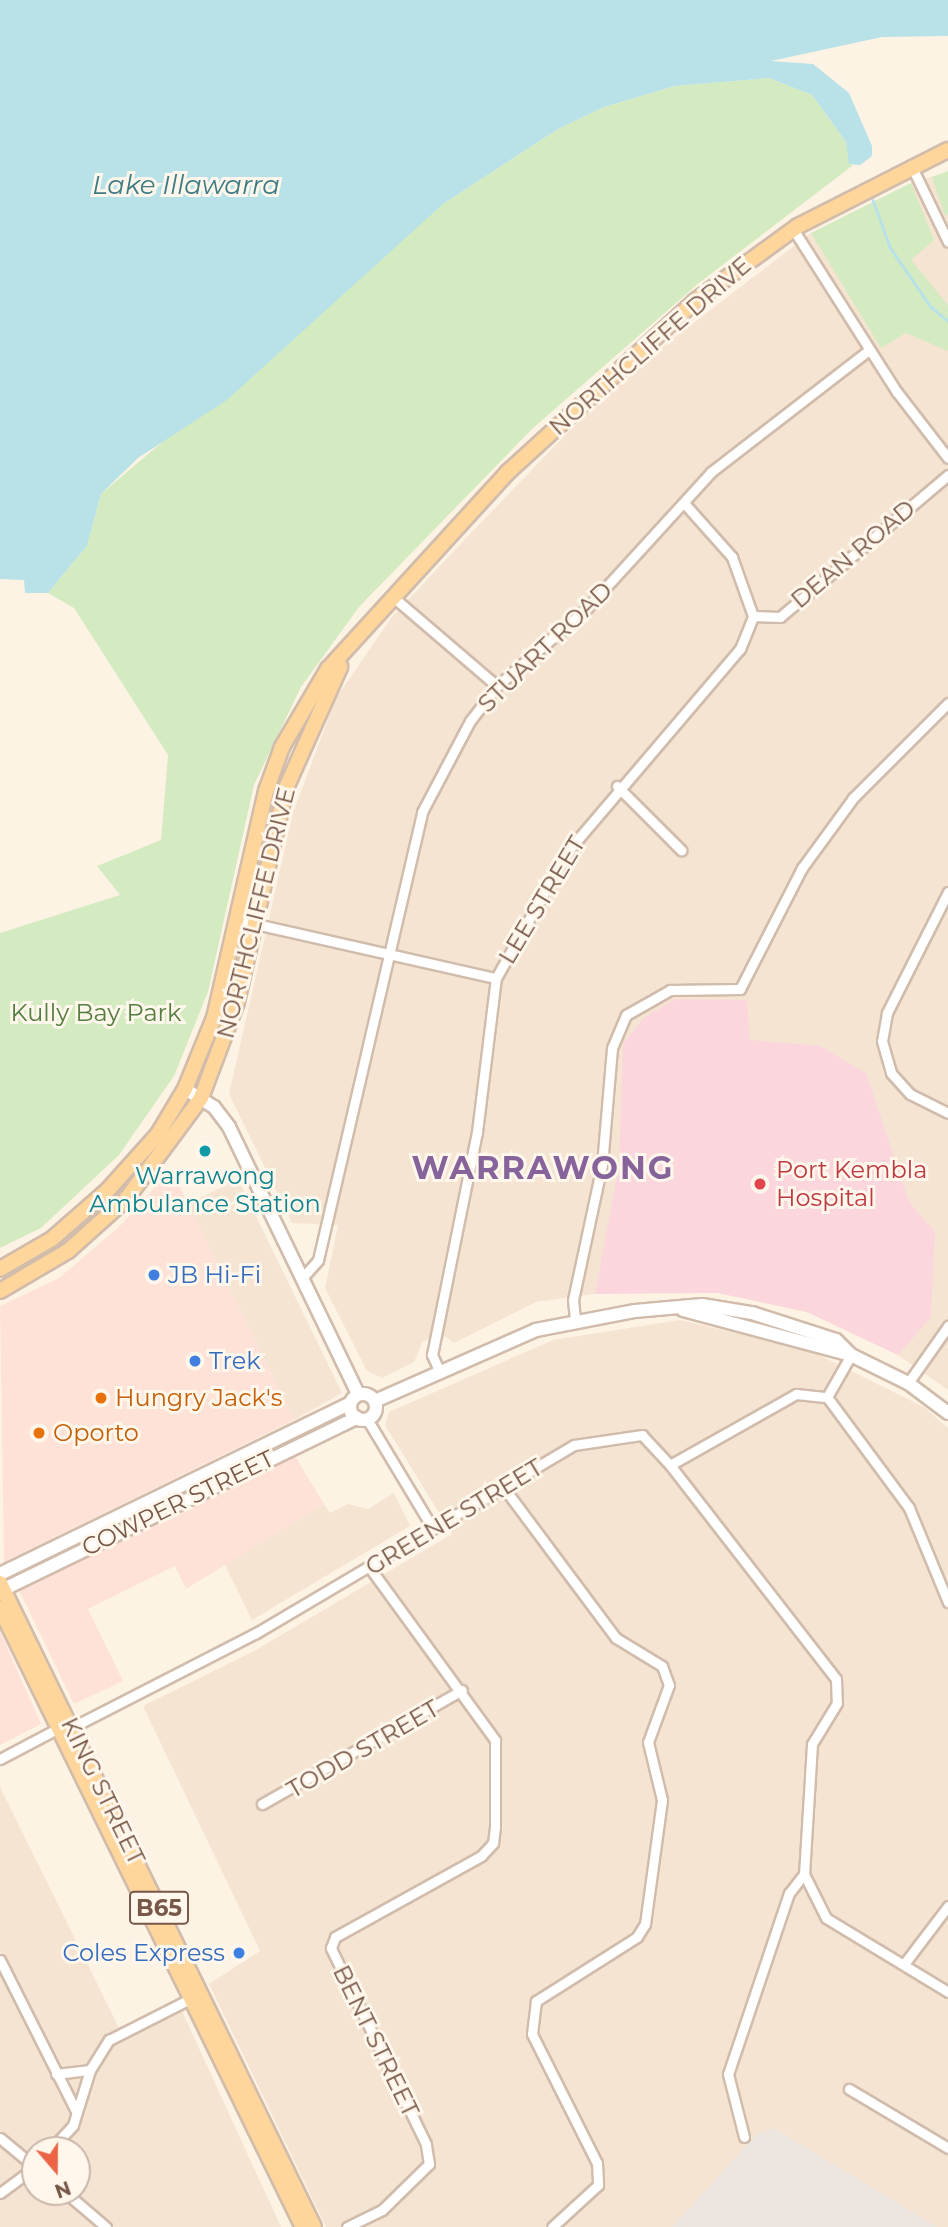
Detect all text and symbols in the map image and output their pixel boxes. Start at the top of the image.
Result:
water label: Lake Illawarra [92,170,280,202]
street label: NORTHCLIFFE DRIVE [543,251,757,441]
street label: DEAN ROAD [785,494,921,614]
street label: STUART ROAD [472,576,618,718]
street label: NORTHCLIFFE DRIVE [211,784,301,1042]
street label: LEE STREET [493,831,591,969]
park label: Kully Bay Park [11,999,181,1027]
marker: Warrawong Ambulance Station [197,1143,213,1159]
district label: WARRAWONG [413,1149,673,1187]
place label: Port Kembla Hospital [776,1156,927,1212]
place label: Warrawong Ambulance Station [89,1162,321,1218]
marker: Port Kembla Hospital [750,1174,770,1194]
place label: JB Hi-Fi [168,1261,261,1289]
marker: JB Hi-Fi [146,1267,162,1283]
place label: Trek [209,1347,261,1375]
marker: Trek [187,1353,203,1369]
place label: Hungry Jack's [115,1384,282,1412]
marker: Hungry Jack's [93,1390,109,1406]
place label: Oporto [53,1419,139,1447]
marker: Oporto [31,1425,47,1441]
street label: COWPER STREET [77,1444,279,1562]
street label: GREENE STREET [360,1453,548,1581]
street label: TODD STREET [282,1694,444,1804]
street label: KING STREET [55,1713,151,1869]
road number: B65 [128,1888,190,1927]
place label: Coles Express [63,1939,225,1967]
marker: Coles Express [231,1945,247,1961]
street label: BENT STREET [327,1960,425,2122]
north arrow [21,2136,91,2206]
text: N [52,2176,74,2203]

